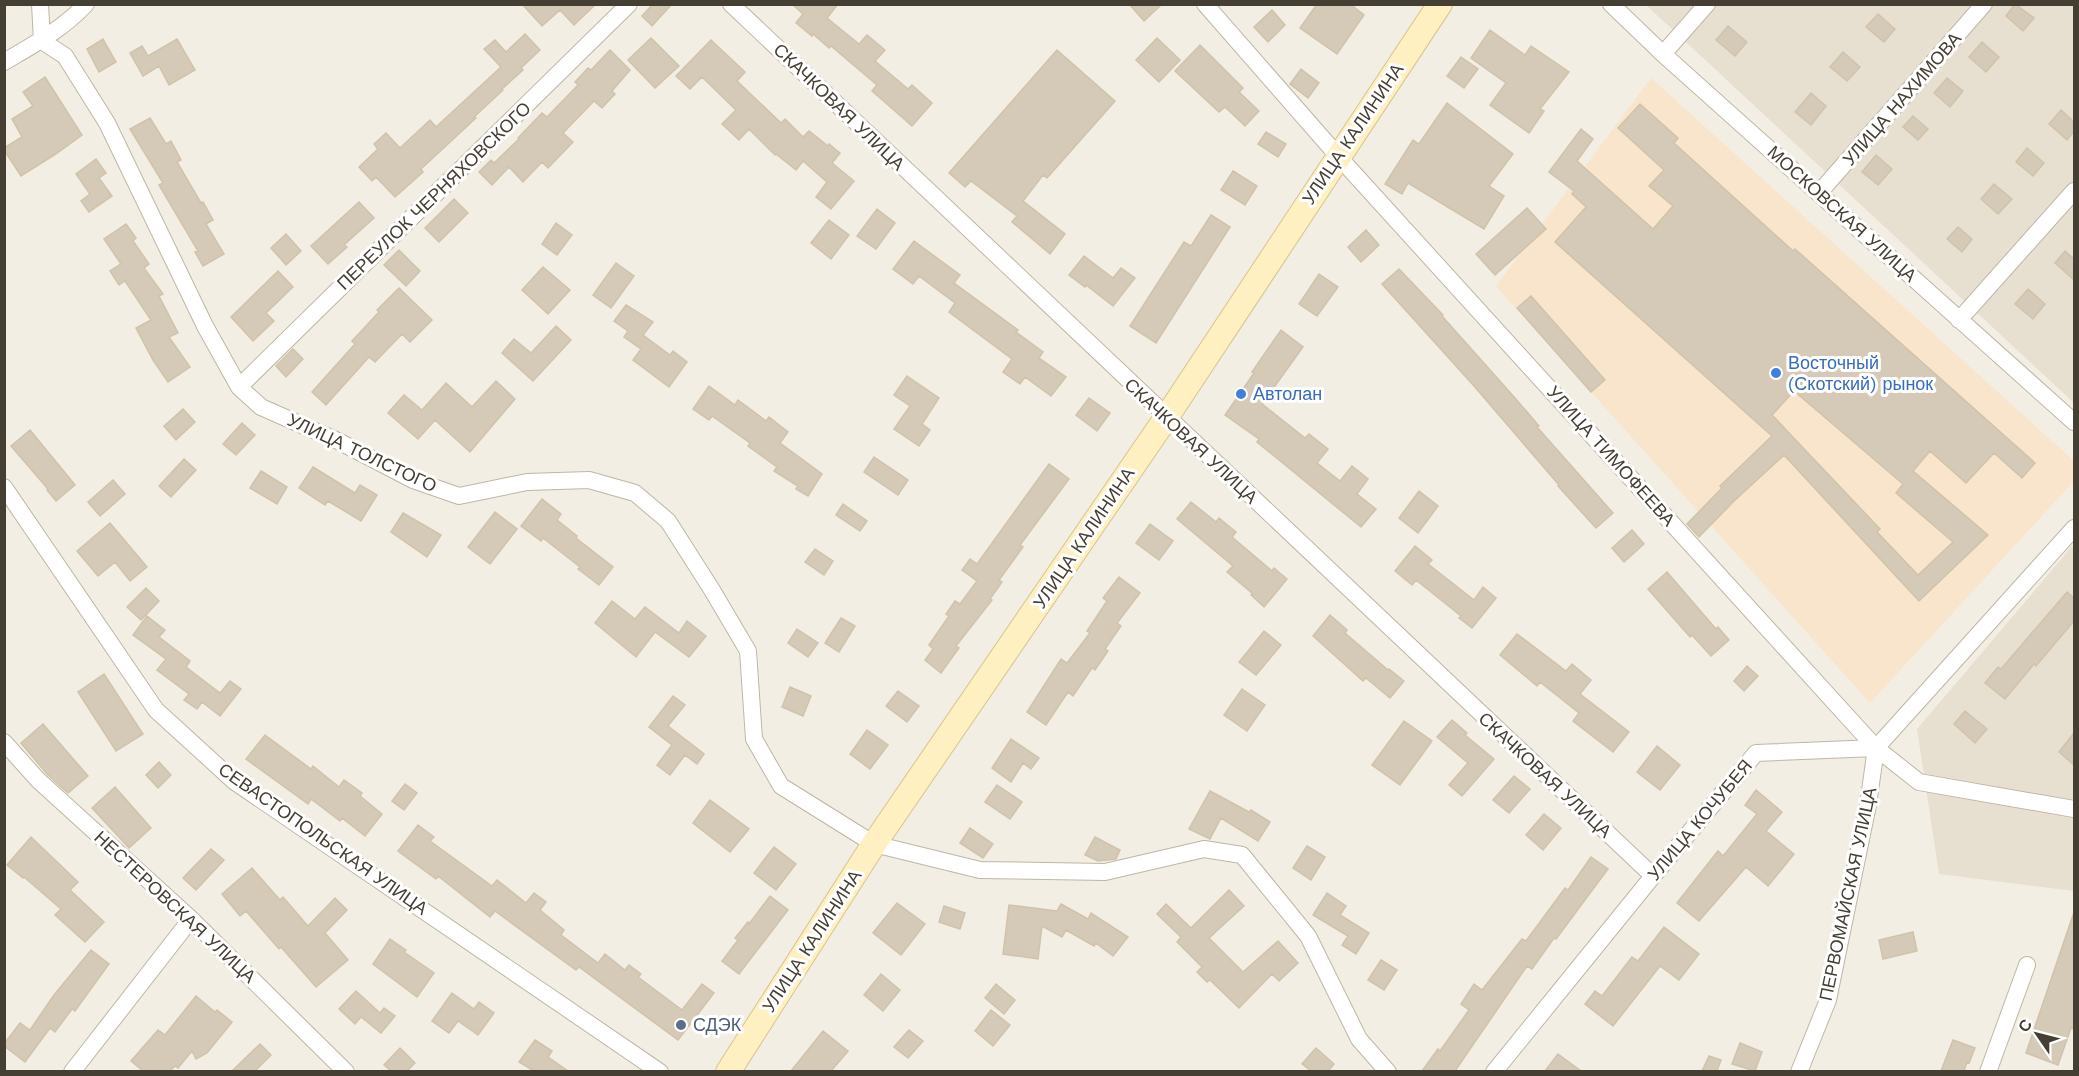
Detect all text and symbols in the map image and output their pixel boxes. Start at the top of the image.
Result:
street label: УЛИЦА НАХИМОВА [1838,28,1965,169]
street label: СКАЧКОВАЯ УЛИЦА [770,39,909,175]
street label: УЛИЦА КАЛИНИНА [1298,59,1408,208]
street label: ПЕРЕУЛОК ЧЕРНЯХОВСКОГО [332,97,535,294]
street label: МОСКОВСКАЯ УЛИЦА [1764,141,1921,286]
place label: Восточный (Скотский) рынок [1788,352,1933,394]
marker: Восточный (Скотский) рынок [1769,366,1783,380]
street label: СКАЧКОВАЯ УЛИЦА [1121,374,1262,508]
street label: УЛИЦА ТИМОФЕЕВА [1543,381,1680,530]
place label: Автолан [1253,383,1322,404]
marker: Автолан [1234,387,1248,401]
street label: УЛИЦА ТОЛСТОГО [284,409,440,496]
street label: УЛИЦА КАЛИНИНА [1029,463,1139,612]
street label: СКАЧКОВАЯ УЛИЦА [1475,708,1616,842]
street label: УЛИЦА КОЧУБЕЯ [1643,755,1756,884]
street label: СЕВАСТОПОЛЬСКАЯ УЛИЦА [215,758,432,919]
street label: ПЕРВОМАЙСКАЯ УЛИЦА [1815,785,1880,1003]
street label: НЕСТЕРОВСКАЯ УЛИЦА [90,826,260,987]
street label: УЛИЦА КАЛИНИНА [758,866,865,1016]
north arrow [2007,1004,2067,1064]
place label: СДЭК [693,1014,742,1035]
text: С [2014,1015,2036,1036]
marker: СДЭК [674,1018,688,1032]

